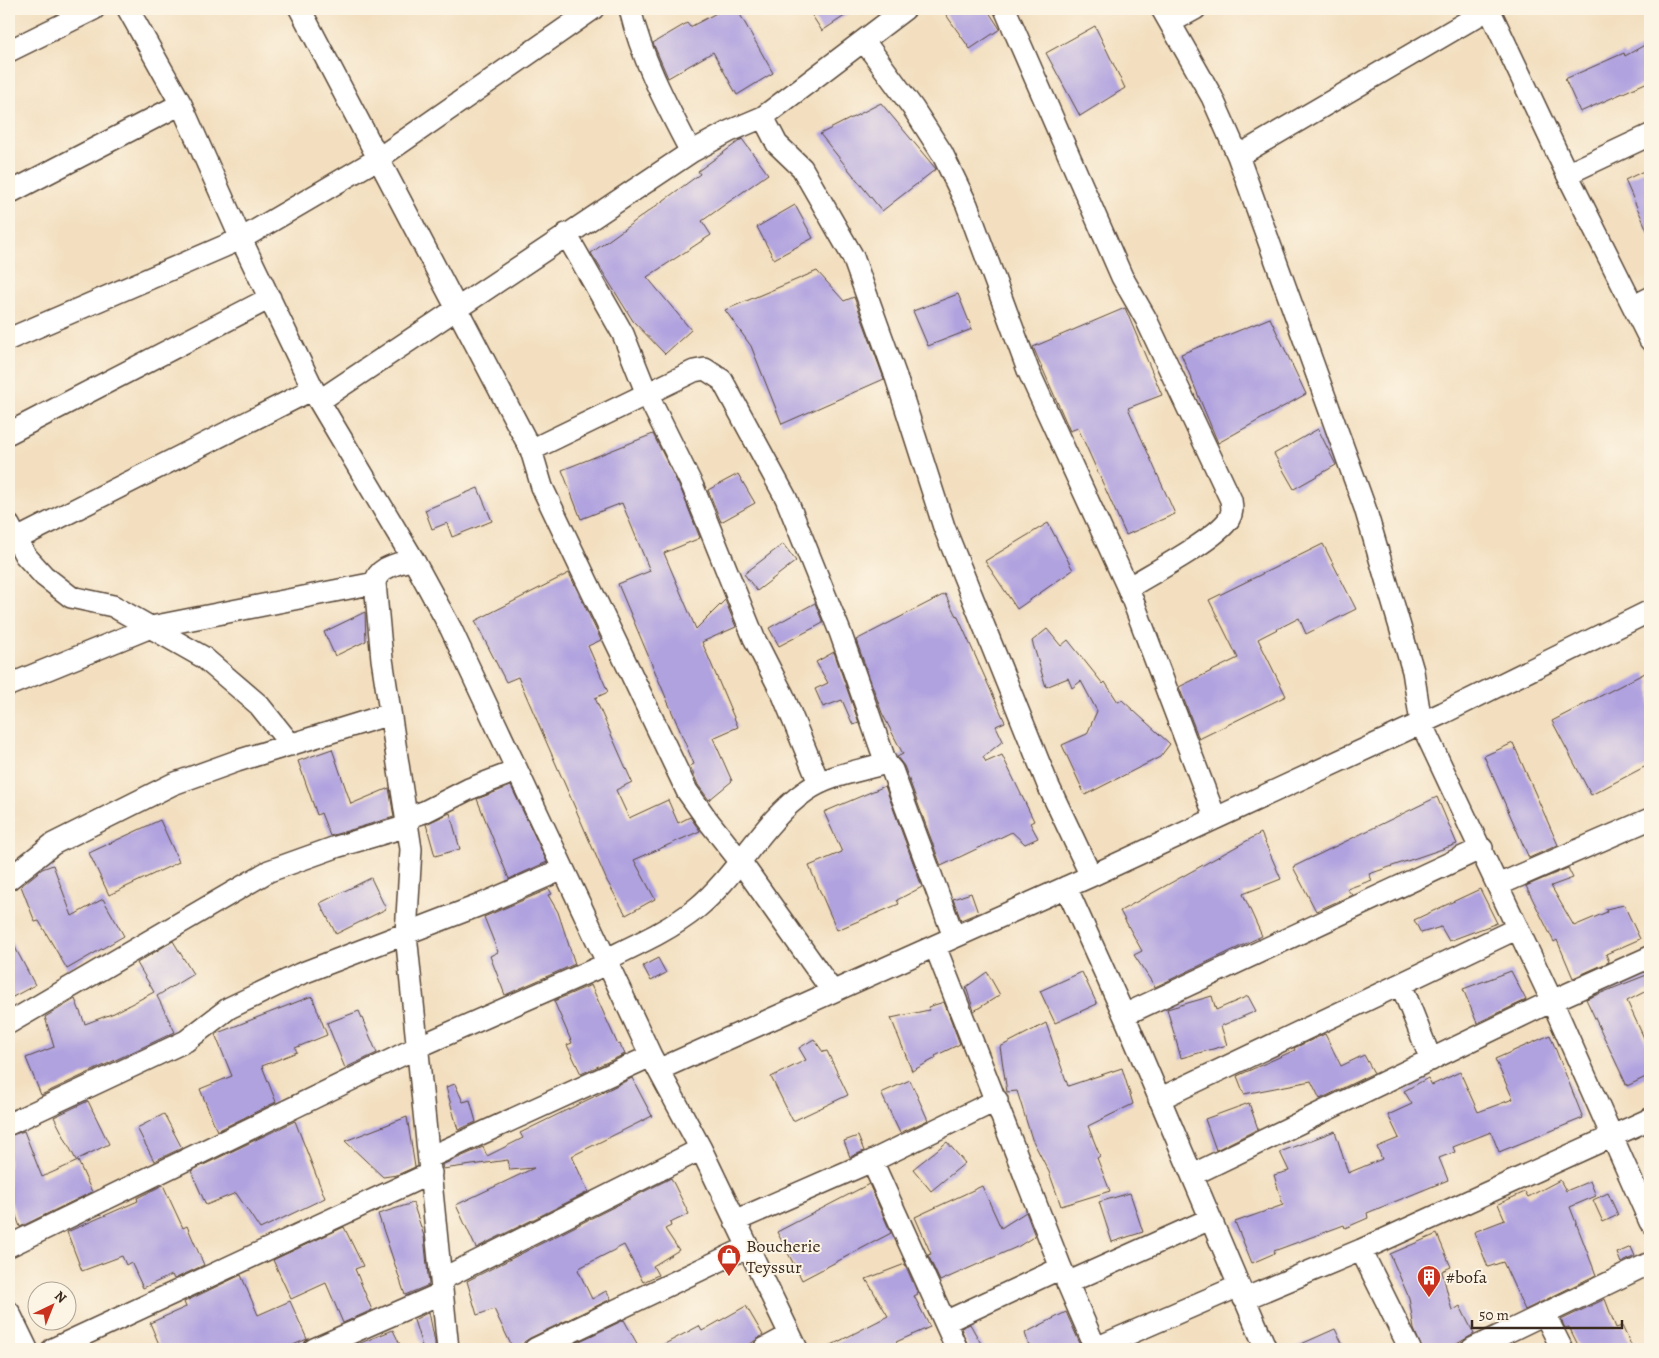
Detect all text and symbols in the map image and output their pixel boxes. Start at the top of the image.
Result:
place label: Boucherie Teyssur [746,1234,821,1279]
shop icon: Boucherie Teyssur [716,1243,742,1277]
building icon: #bofa [1416,1264,1442,1298]
place label: #bofa [1446,1265,1488,1289]
north arrow [28,1280,78,1330]
text: N [50,1286,71,1307]
scale bar [1472,1298,1622,1330]
text: 50 m [1479,1305,1509,1325]

